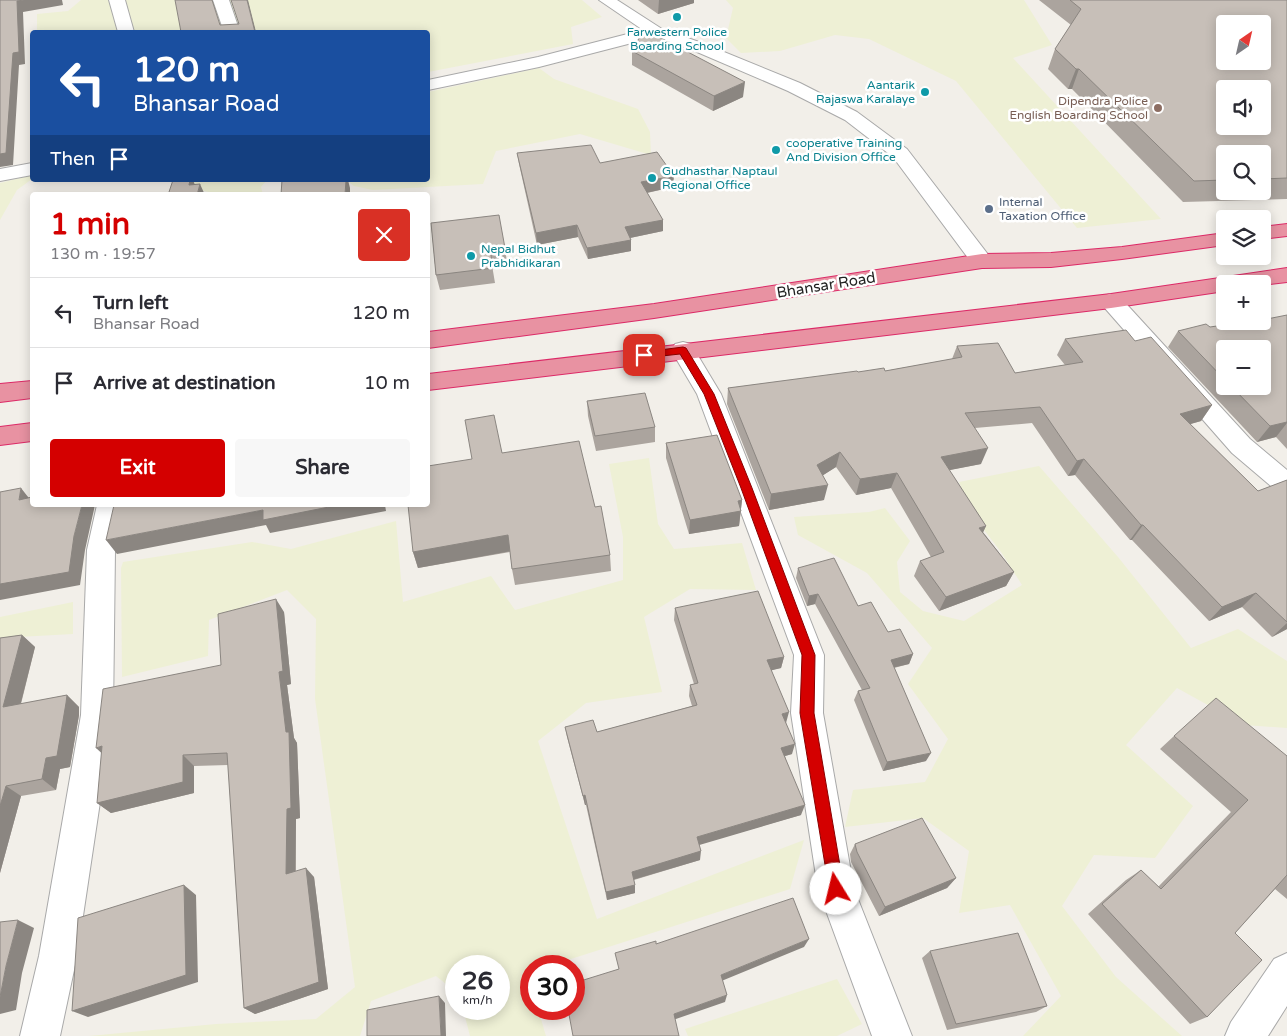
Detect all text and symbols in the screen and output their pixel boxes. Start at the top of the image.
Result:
marker: Farwestern Police Boarding School [671,11,683,23]
north arrow [1216,15,1271,70]
map controls [1216,15,1271,395]
place label: Farwestern Police Boarding School [627,25,727,53]
text: 120 m [133,49,240,91]
icon: left [50,50,115,115]
place label: Aantarik Rajaswa Karalaye [816,78,915,106]
button: sound [1216,80,1271,135]
marker: Aantarik Rajaswa Karalaye [919,86,931,98]
text: Bhansar Road [133,91,280,117]
place label: Dipendra Police English Boarding School [1009,94,1148,122]
marker: Dipendra Police English Boarding School [1152,102,1164,114]
place label: cooperative Training And Division Office [786,136,902,164]
marker: cooperative Training And Division Office [770,144,782,156]
icon: arrive [105,145,133,173]
button: search [1216,145,1271,200]
text: Then [50,148,95,170]
place label: Gudhasthar Naptaul Regional Office [662,164,778,192]
marker: Gudhasthar Naptaul Regional Office [646,172,658,184]
place label: Internal Taxation Office [999,195,1086,223]
marker: Internal Taxation Office [983,203,995,215]
text: 1 min [50,206,130,243]
button: close [358,209,410,261]
button: layers [1216,210,1271,265]
place label: Nepal Bidhut Prabhidikaran [481,242,561,270]
text: 130 m · 19:57 [50,244,156,264]
marker: Nepal Bidhut Prabhidikaran [465,250,477,262]
street label: Bhansar Road [775,268,877,302]
button: + [1216,275,1271,330]
text: Turn left [93,292,169,314]
icon: left [50,299,78,327]
text: 120 m [352,302,410,324]
text: Bhansar Road [93,314,200,334]
pin [623,334,665,376]
button: − [1216,340,1271,395]
icon: arrive [630,341,658,369]
icon: arrive [50,369,78,397]
text: Arrive at destination [93,372,276,394]
text: 10 m [364,372,410,394]
button: Exit [50,439,225,497]
button: Share [235,439,410,497]
position arrow [809,862,861,914]
speed limit sign: 30 [520,955,585,1020]
text: 26 [462,966,493,996]
text: km/h [462,993,493,1007]

